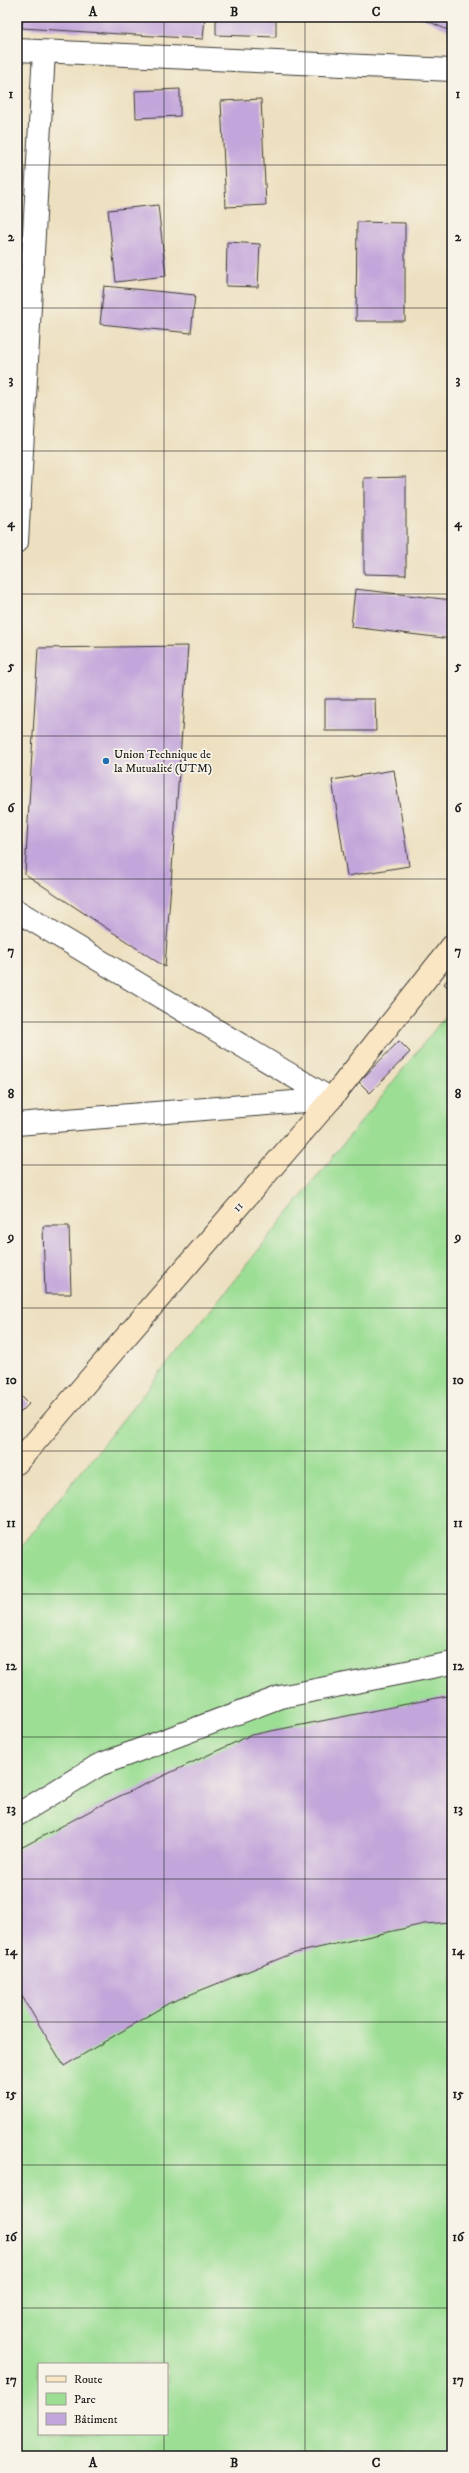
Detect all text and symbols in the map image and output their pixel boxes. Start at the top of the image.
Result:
text: A [88,4,98,20]
text: B [230,4,238,20]
text: C [372,4,381,20]
text: 1 [9,86,14,102]
text: 1 [456,86,461,102]
text: 2 [8,229,15,245]
text: 2 [455,229,462,245]
text: 3 [9,372,14,388]
text: 3 [456,372,461,388]
text: 4 [6,515,15,532]
text: 4 [453,515,462,532]
text: 5 [7,658,15,674]
text: 5 [454,658,462,674]
place label: Union Technique de la Mutualité (UTM) [114,747,212,776]
marker: Union Technique de la Mutualité (UTM) [101,756,111,766]
text: 6 [8,800,16,816]
text: 6 [455,800,463,816]
text: 7 [8,943,15,959]
text: 7 [455,943,462,959]
text: 8 [8,1086,15,1102]
text: 8 [455,1086,462,1102]
street label: 11 [229,1199,247,1215]
text: 9 [7,1229,14,1245]
text: 9 [454,1229,461,1245]
text: 10 [5,1372,17,1388]
text: 10 [452,1372,464,1388]
text: 11 [6,1515,16,1531]
text: 11 [453,1515,463,1531]
text: 12 [5,1658,17,1674]
text: 12 [452,1658,464,1674]
text: 13 [6,1801,16,1817]
text: 13 [453,1801,463,1817]
text: 14 [5,1943,18,1960]
text: 14 [452,1943,465,1960]
text: 15 [5,2086,17,2102]
text: 15 [452,2086,464,2102]
text: 16 [5,2229,18,2245]
text: 16 [452,2229,465,2245]
legend [38,2363,168,2435]
text: 17 [5,2372,17,2388]
text: Route [74,2372,102,2387]
text: 17 [452,2372,464,2388]
text: Parc [74,2392,96,2407]
text: Bâtiment [74,2412,118,2427]
text: A [88,2455,98,2471]
text: B [230,2455,238,2471]
text: C [372,2455,381,2471]

